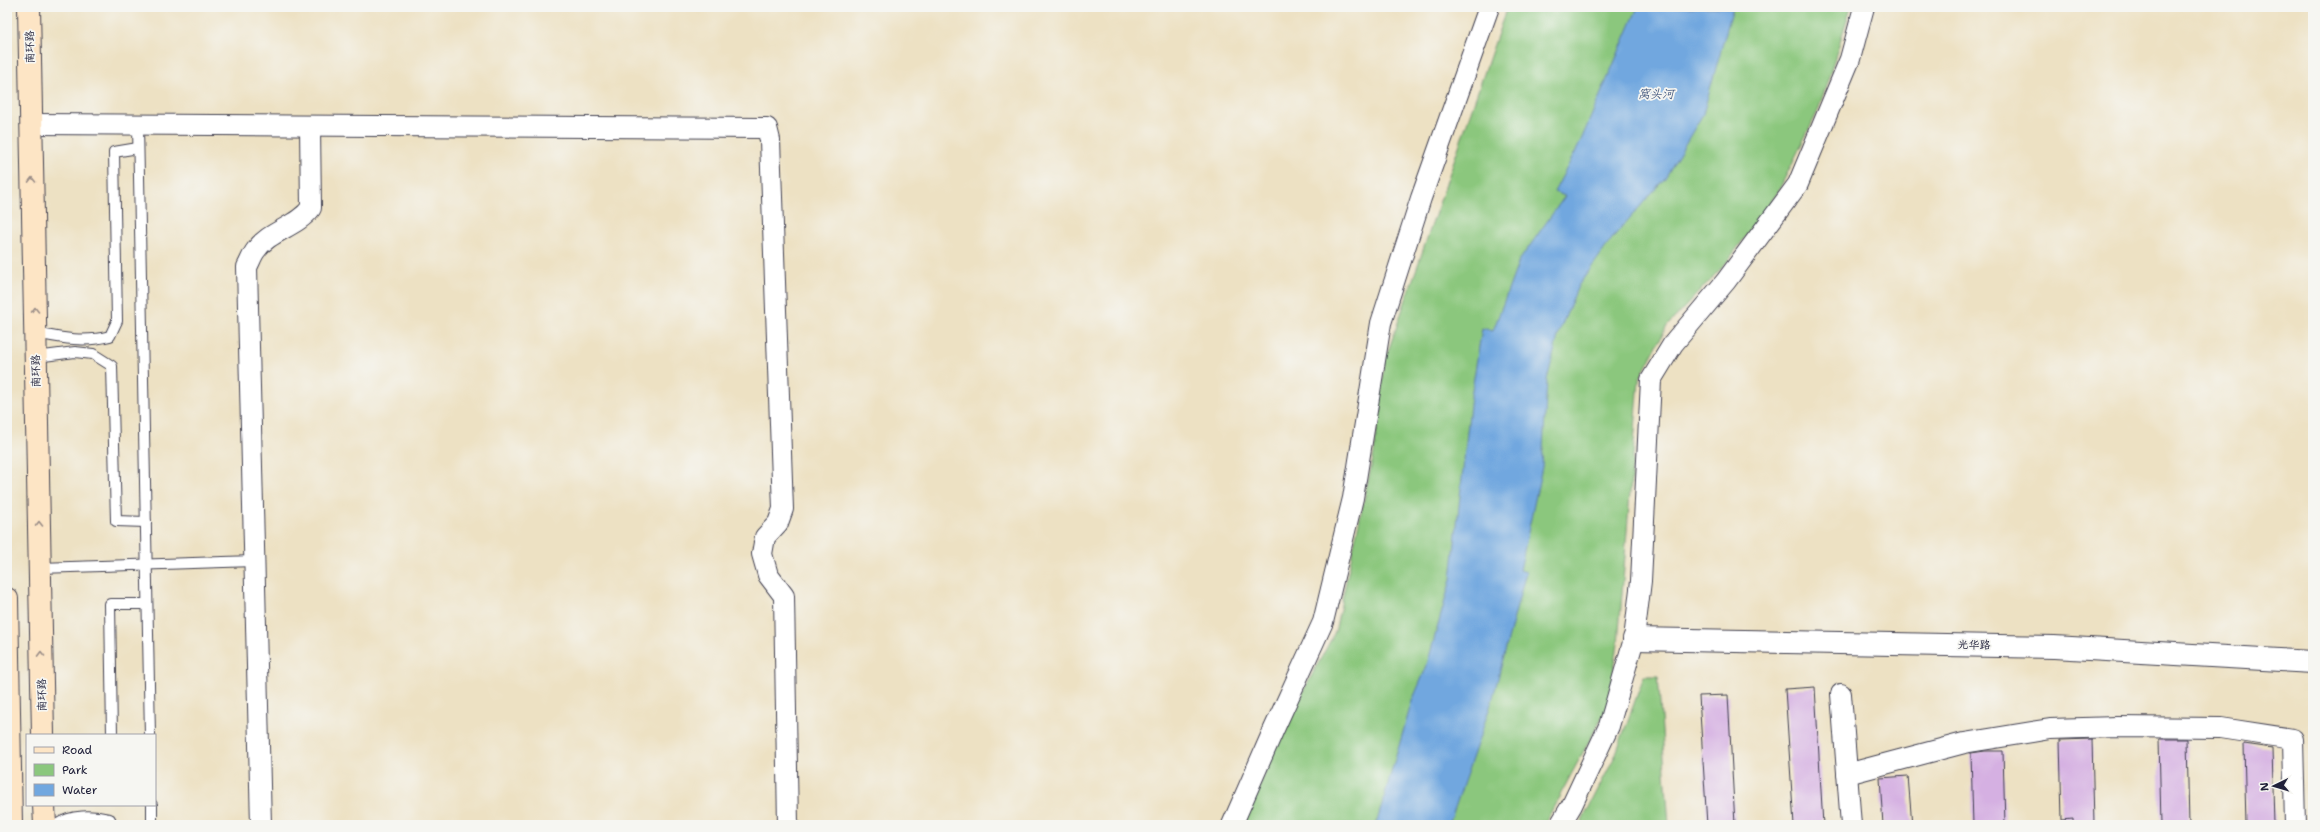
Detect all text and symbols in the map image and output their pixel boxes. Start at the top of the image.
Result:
street label: 南环路 [22,30,38,64]
water label: 窝头河 [1638,86,1676,102]
one-way arrow [28,177,36,183]
one-way arrow [31,307,39,313]
street label: 南环路 [28,354,44,388]
one-way arrow [35,521,43,527]
street label: 光华路 [1957,637,1991,653]
one-way arrow [37,651,45,657]
street label: 南环路 [34,678,50,712]
legend [26,734,156,806]
text: Road [62,742,93,758]
text: Park [62,762,88,778]
north arrow [2254,766,2294,806]
text: Water [62,782,98,798]
text: N [2257,782,2272,792]

